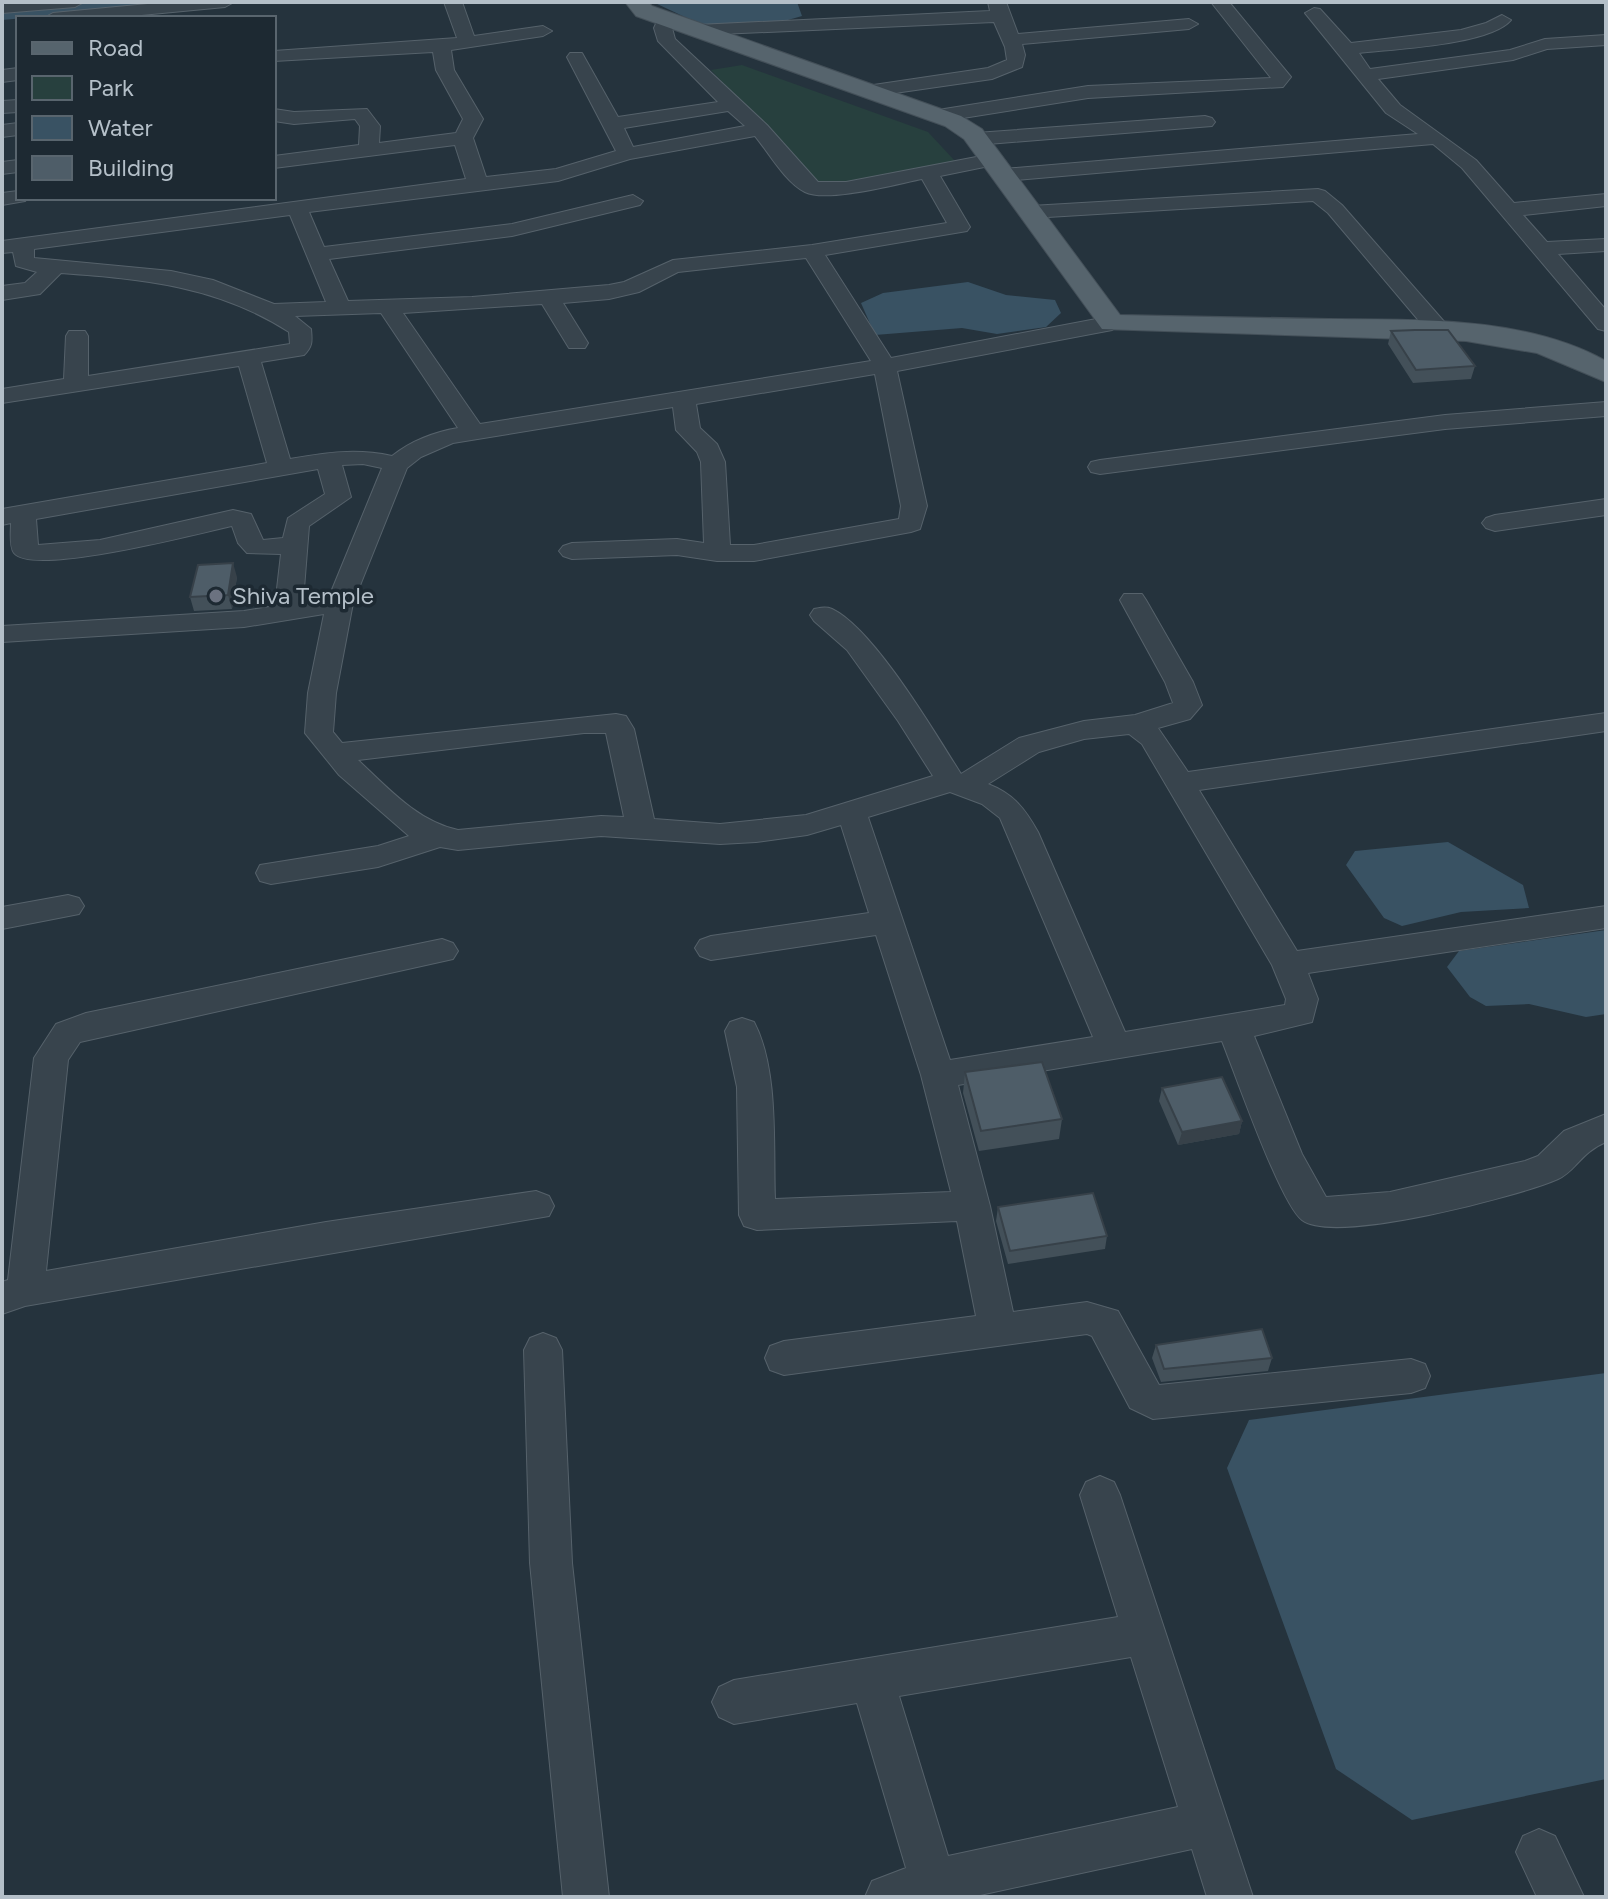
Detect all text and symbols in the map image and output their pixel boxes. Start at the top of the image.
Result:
legend [16,16,276,200]
text: Road [88,33,143,62]
text: Park [88,73,134,102]
text: Water [88,113,153,142]
text: Building [88,153,174,182]
place label: Shiva Temple [232,581,374,610]
marker: Shiva Temple [207,587,225,605]

